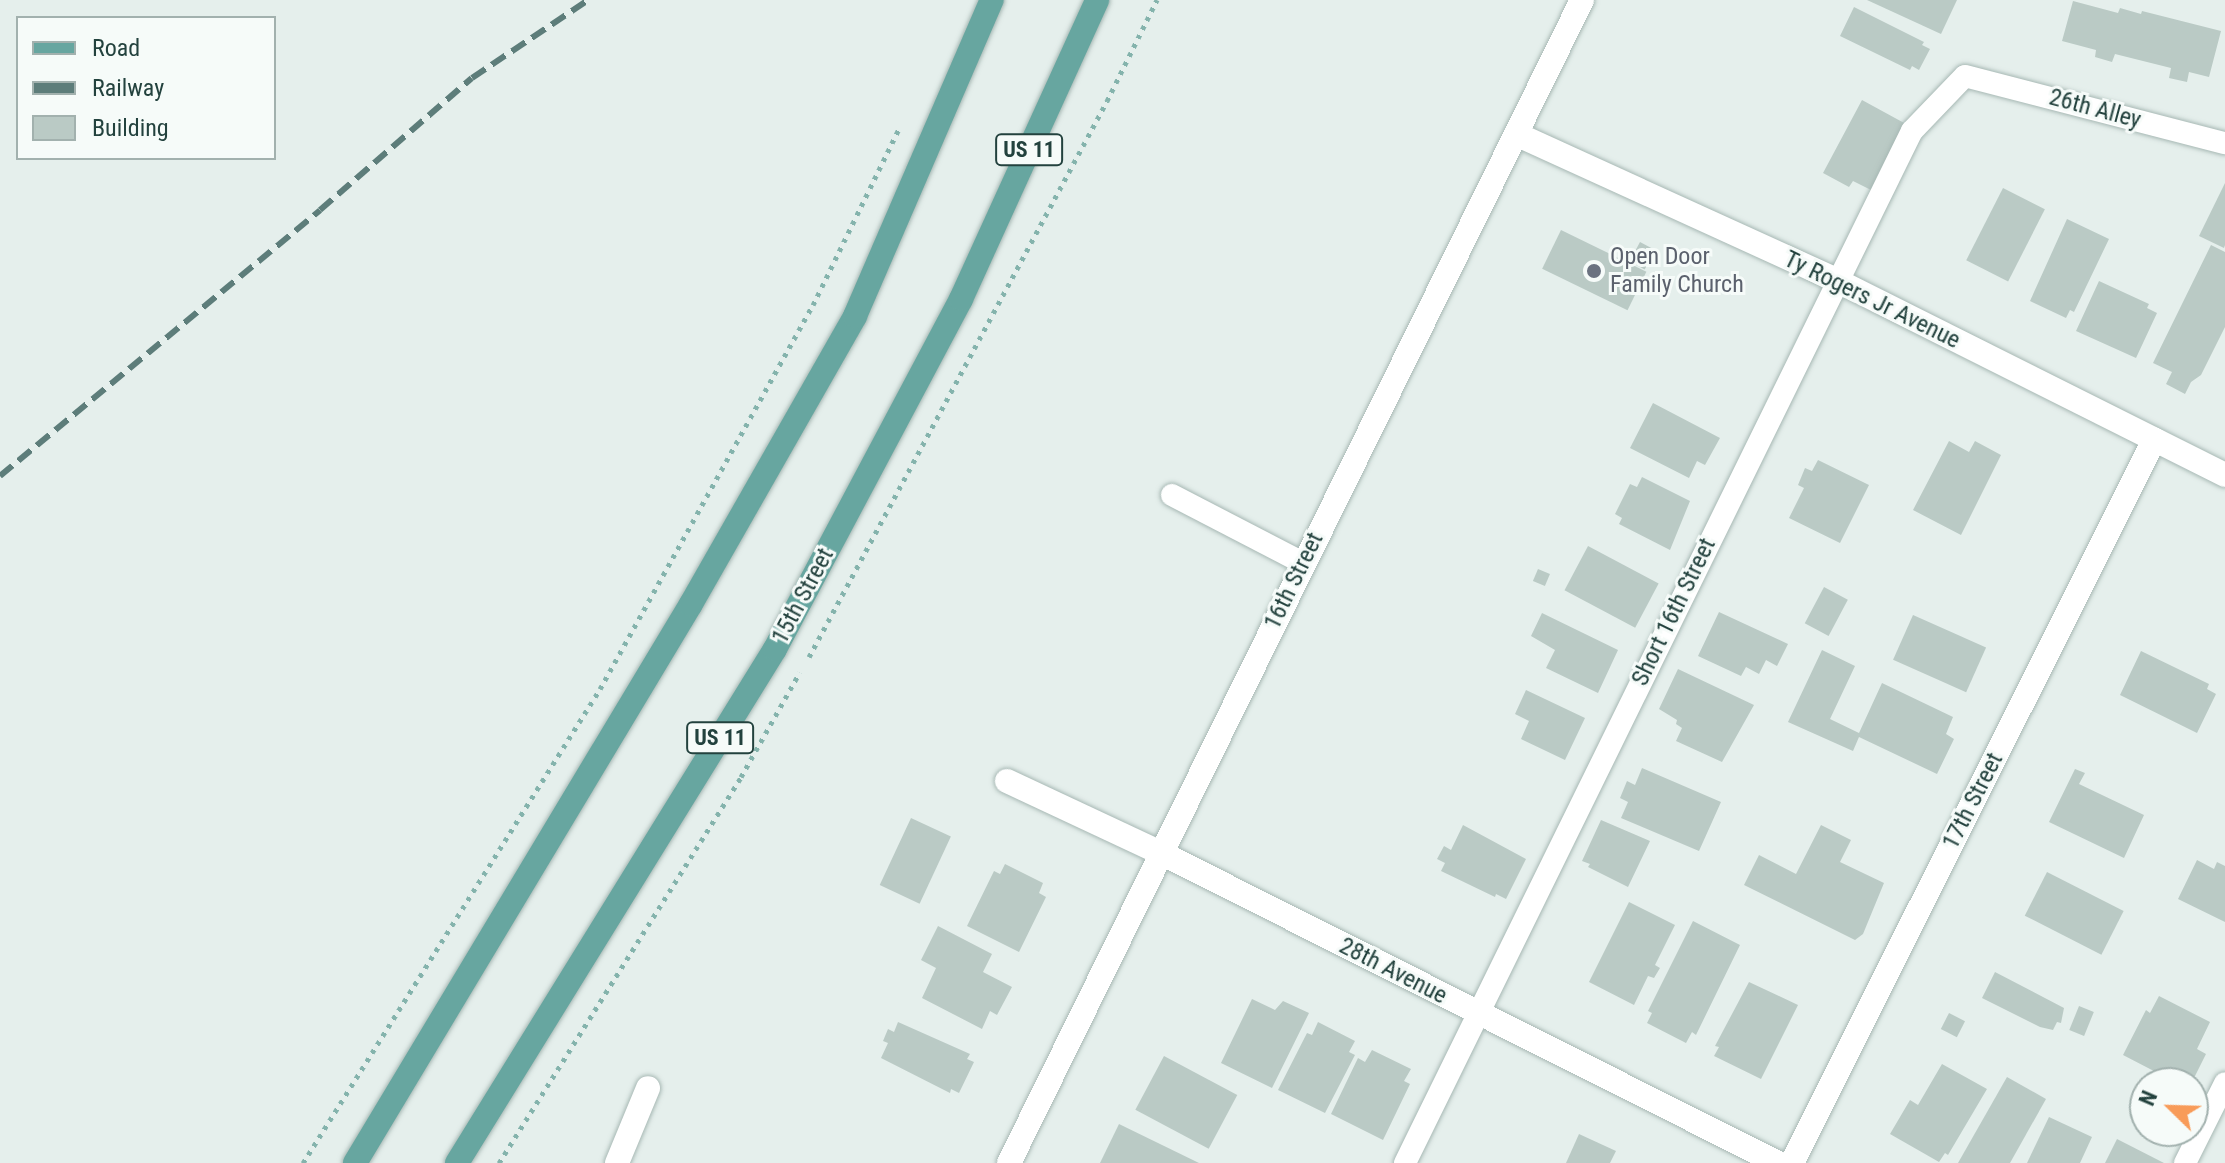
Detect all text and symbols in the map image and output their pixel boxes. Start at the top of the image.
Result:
legend [16,16,276,160]
text: Road [92,34,140,62]
text: Railway [92,74,164,102]
street label: 26th Alley [2046,83,2144,135]
text: Building [92,114,169,142]
road number: US 11 [995,132,1063,168]
place label: Open Door Family Church [1610,243,1744,299]
street label: Ty Rogers Jr Avenue [1779,245,1965,355]
marker: Open Door Family Church [1585,262,1603,280]
street label: 16th Street [1258,528,1330,634]
street label: Short 16th Street [1626,533,1722,691]
street label: 15th Street [766,543,840,649]
road number: US 11 [686,720,754,756]
street label: 17th Street [1937,748,2009,854]
street label: 28th Avenue [1334,932,1452,1010]
north arrow [2129,1067,2209,1147]
text: N [2134,1087,2162,1109]

